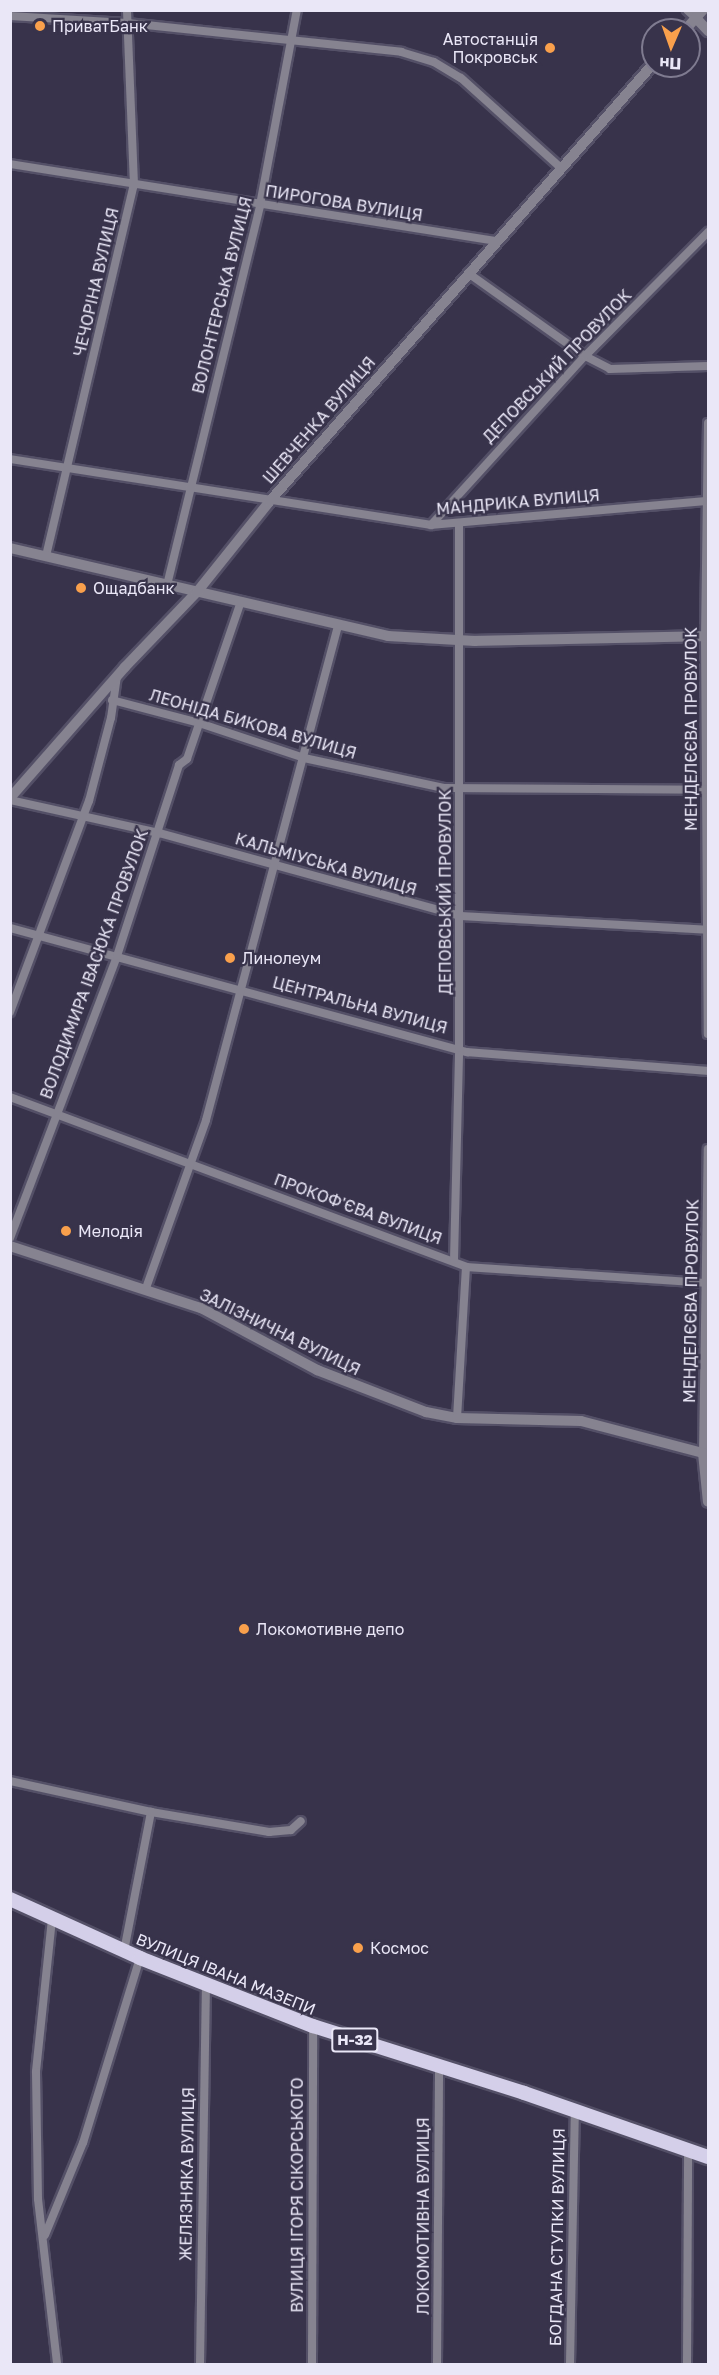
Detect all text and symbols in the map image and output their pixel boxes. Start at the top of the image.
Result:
place label: ПриватБанк [52,16,148,36]
north arrow [641,18,701,78]
marker: ПриватБанк [33,19,47,33]
place label: Автостанція Покровськ [443,29,538,67]
marker: Автостанція Покровськ [543,41,557,55]
text: Пн [659,54,682,74]
street label: ПИРОГОВА ВУЛИЦЯ [264,181,424,225]
street label: ВОЛОНТЕРСЬКА ВУЛИЦЯ [188,194,256,396]
street label: ЧЕЧОРІНА ВУЛИЦЯ [70,206,122,358]
street label: ДЕПОВСЬКИЙ ПРОВУЛОК [479,285,635,447]
street label: ШЕВЧЕНКА ВУЛИЦЯ [259,353,379,487]
street label: МАНДРИКА ВУЛИЦЯ [435,485,601,519]
place label: Ощадбанк [93,578,175,598]
marker: Ощадбанк [74,581,88,595]
street label: МЕНДЕЛЄЄВА ПРОВУЛОК [681,627,701,831]
street label: ЛЕОНІДА БИКОВА ВУЛИЦЯ [147,685,359,763]
street label: ДЕПОВСЬКИЙ ПРОВУЛОК [435,789,455,995]
street label: ВОЛОДИМИРА ІВАСЮКА ПРОВУЛОК [36,826,152,1102]
street label: КАЛЬМІУСЬКА ВУЛИЦЯ [233,829,419,899]
place label: Линолеум [242,948,321,968]
marker: Линолеум [223,951,237,965]
street label: ЦЕНТРАЛЬНА ВУЛИЦЯ [271,972,449,1038]
street label: ПРОКОФ'ЄВА ВУЛИЦЯ [271,1170,445,1248]
street label: МЕНДЕЛЄЄВА ПРОВУЛОК [680,1199,702,1403]
place label: Мелодія [78,1221,143,1241]
marker: Мелодія [59,1224,73,1238]
street label: ЗАЛІЗНИЧНА ВУЛИЦЯ [197,1285,363,1379]
place label: Локомотивне депо [256,1619,404,1639]
marker: Локомотивне депо [237,1622,251,1636]
street label: ВУЛИЦЯ ІВАНА МАЗЕПИ [133,1929,319,2019]
place label: Космос [370,1938,429,1958]
marker: Космос [351,1941,365,1955]
road number: Н-32 [331,2028,379,2052]
street label: ВУЛИЦЯ ІГОРЯ СІКОРСЬКОГО [287,2077,307,2313]
street label: ЖЕЛЯЗНЯКА ВУЛИЦЯ [176,2087,198,2261]
street label: ЛОКОМОТИВНА ВУЛИЦЯ [413,2117,433,2315]
street label: БОГДАНА СТУПКИ ВУЛИЦЯ [545,2128,569,2346]

